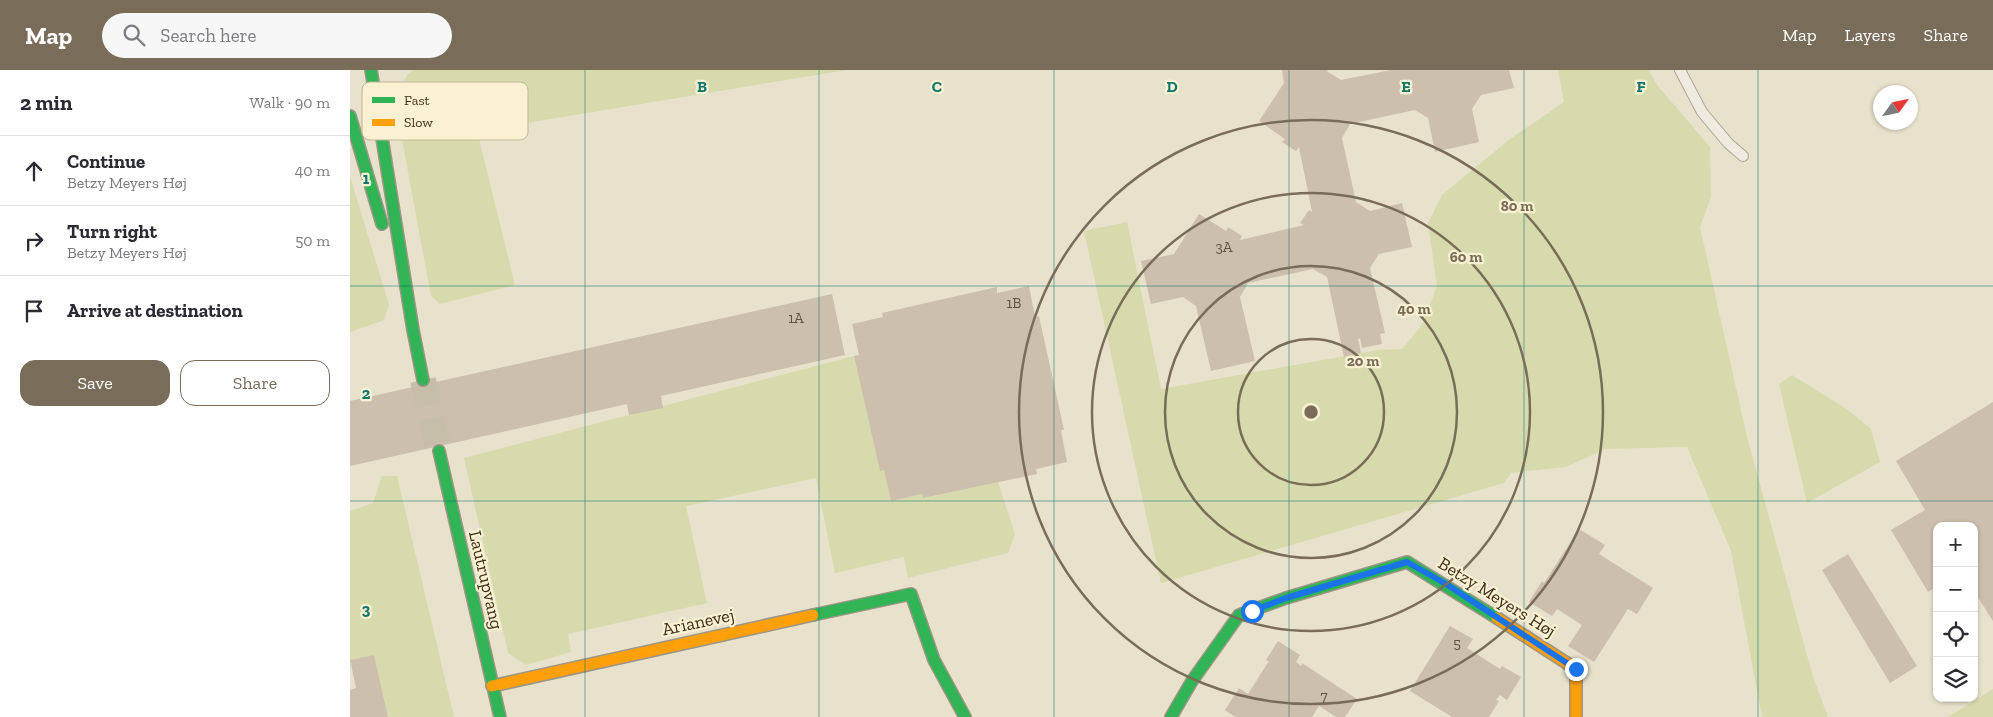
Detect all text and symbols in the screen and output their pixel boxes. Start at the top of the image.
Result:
search box [102,13,452,58]
text: Map [25,21,72,50]
icon: search [120,21,148,49]
text: Search here [160,24,257,47]
text: Map [1782,24,1817,46]
text: Layers [1845,24,1896,46]
text: Share [1924,24,1968,46]
text: B [697,77,707,96]
text: C [932,77,942,96]
text: D [1166,77,1178,96]
text: E [1401,77,1411,96]
text: F [1636,77,1646,96]
legend [362,82,528,140]
north arrow [1873,85,1918,130]
text: 2 min [20,90,72,115]
text: Fast [404,92,431,109]
text: Walk · 90 m [250,93,330,112]
text: Slow [404,114,433,131]
text: Continue [67,150,145,173]
icon: ahead [20,157,48,185]
text: 40 m [295,161,330,180]
text: 1 [363,169,370,188]
text: Betzy Meyers Høj [67,173,187,192]
text: 80 m [1501,197,1533,215]
text: Turn right [67,220,157,243]
icon: right [20,227,48,255]
text: 50 m [295,231,330,250]
house number: 3A [1215,238,1233,256]
text: Betzy Meyers Høj [67,243,187,262]
text: 60 m [1450,248,1482,266]
house number: 1B [1007,294,1021,312]
icon: arrive [20,297,48,325]
text: Arrive at destination [67,299,243,322]
text: 40 m [1397,300,1431,318]
house number: 1A [788,309,804,327]
text: 20 m [1347,352,1379,370]
button: Save [20,360,170,406]
button: Share [180,360,330,406]
text: 2 [362,384,371,403]
centre of rings [1302,403,1320,421]
map controls [1933,522,1978,702]
button: + [1933,522,1978,567]
street label: Lautrupvang [464,529,508,632]
street label: Betzy Meyers Høj [1434,552,1560,642]
button: − [1933,567,1978,612]
text: 3 [362,600,371,619]
route start [1241,600,1264,623]
street label: Arianevej [660,604,736,640]
button: locate [1933,612,1978,657]
house number: 5 [1453,634,1461,652]
button: layers [1933,657,1978,702]
route end [1565,658,1588,681]
house number: 7 [1320,687,1328,705]

